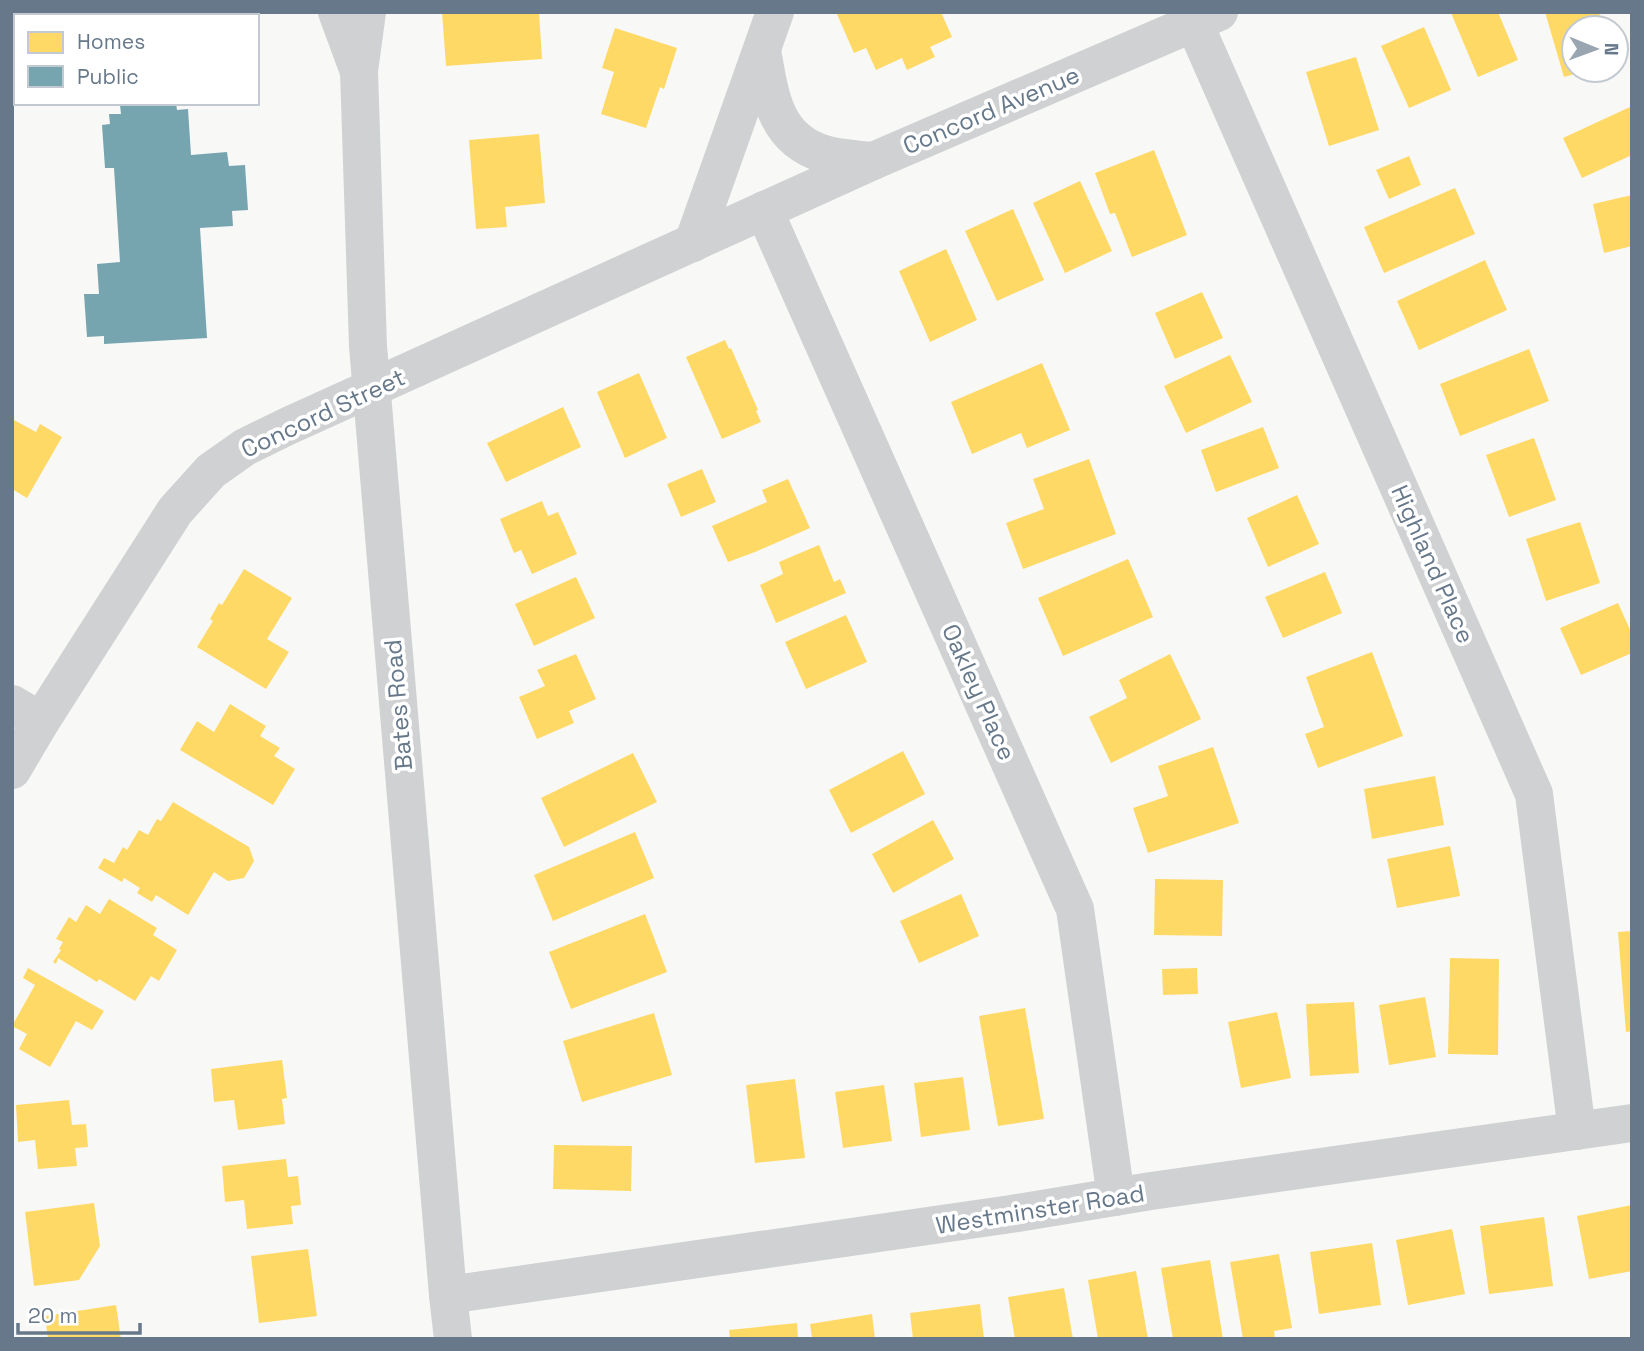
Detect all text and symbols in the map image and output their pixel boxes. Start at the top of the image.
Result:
legend [14,14,259,105]
north arrow [1560,14,1630,84]
text: Homes [77,28,145,55]
text: N [1599,43,1624,56]
street label: Concord Avenue [898,59,1084,161]
text: Public [77,63,139,90]
street label: Concord Street [236,361,410,465]
street label: Highland Place [1384,480,1482,648]
street label: Oakley Place [935,619,1023,765]
street label: Bates Road [377,638,419,772]
street label: Westminster Road [933,1177,1147,1241]
scale bar [18,1292,140,1336]
text: 20 m [28,1302,78,1329]

